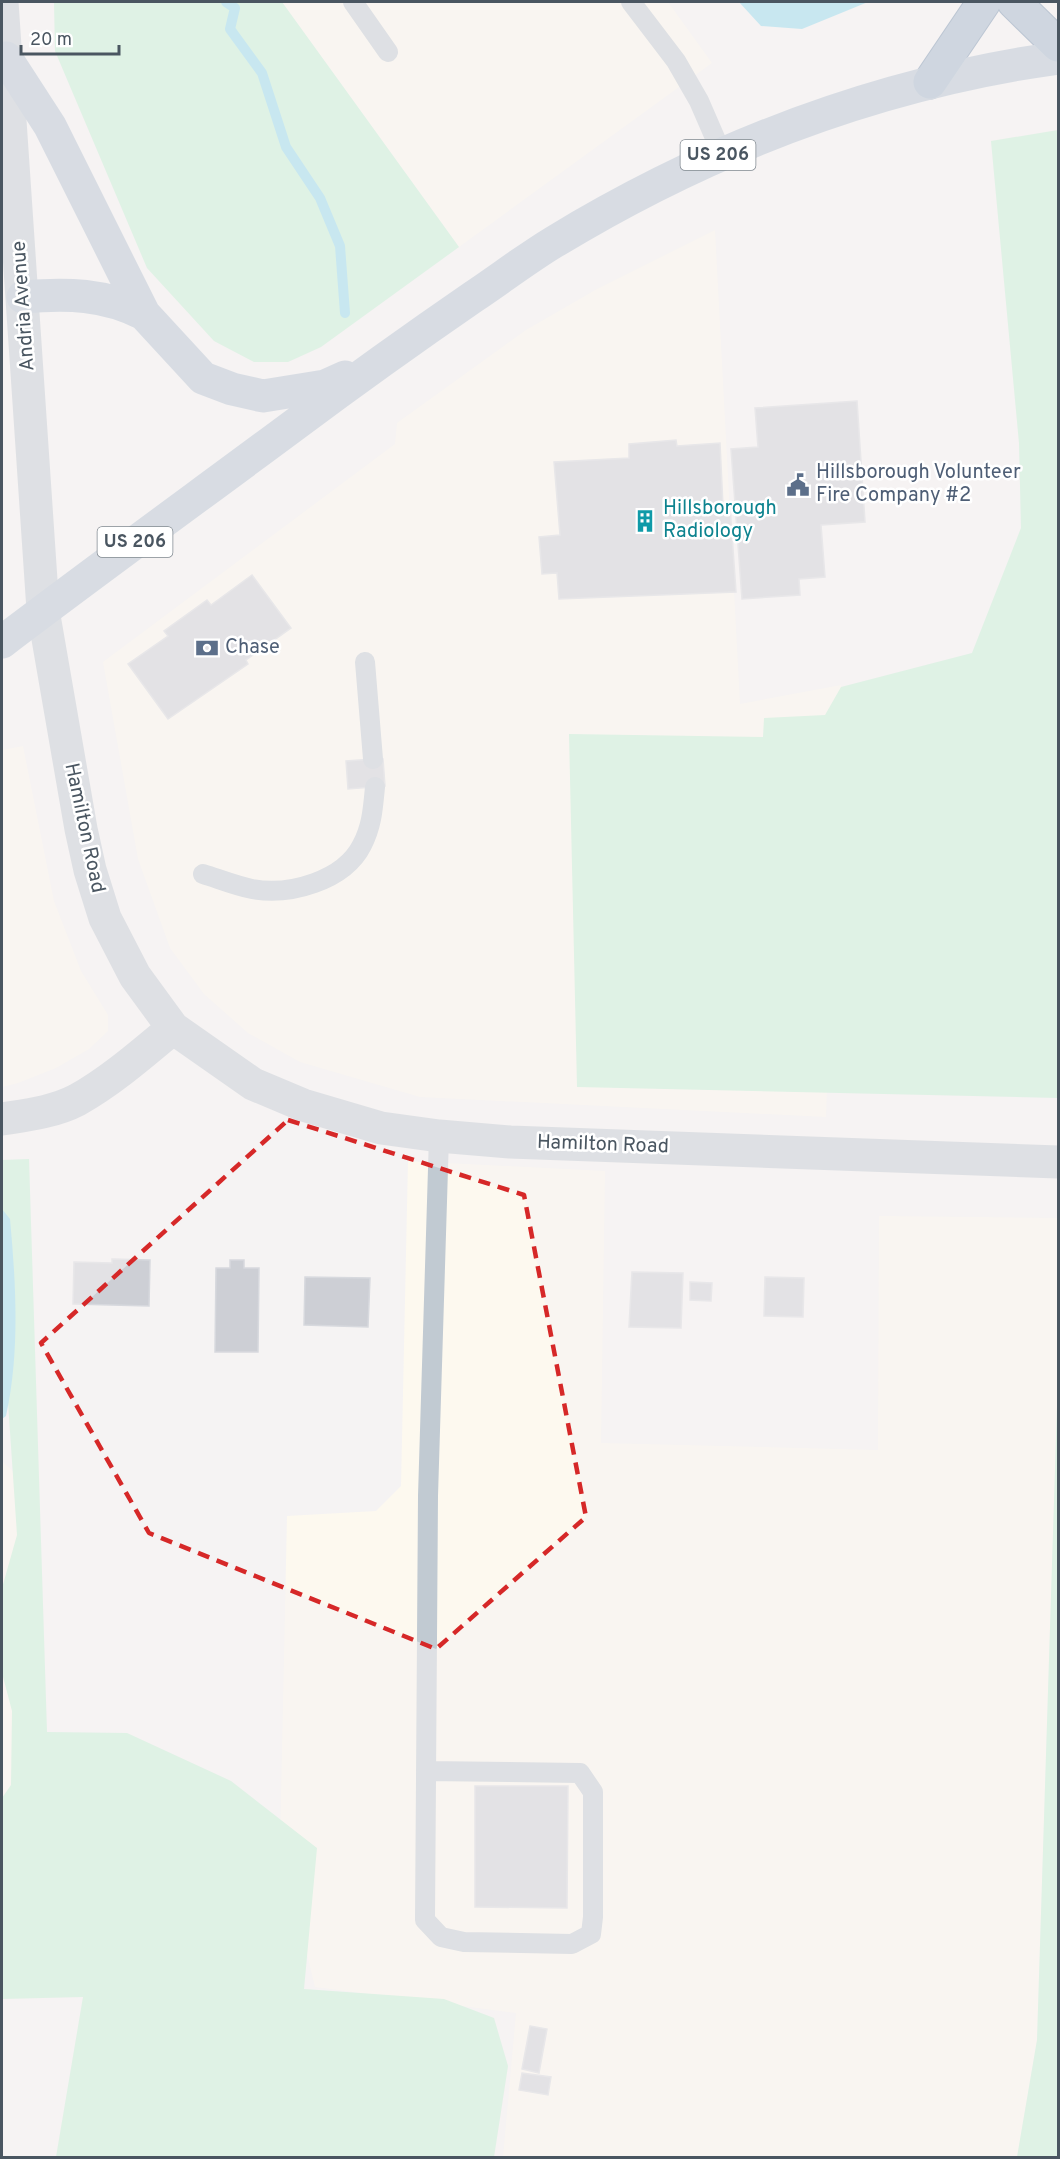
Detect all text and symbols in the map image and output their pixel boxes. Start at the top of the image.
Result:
scale bar [21,18,118,56]
text: 20 m [30,29,72,52]
road number: US 206 [680,140,756,170]
street label: Andria Avenue [6,240,42,372]
place label: Hillsborough Volunteer Fire Company #2 [816,460,1021,509]
public building icon: Hillsborough Volunteer Fire Company #2 [785,472,811,498]
place label: Hillsborough Radiology [663,496,777,545]
building icon: Hillsborough Radiology [632,508,658,534]
road number: US 206 [98,527,172,557]
bank icon: Chase [194,635,220,661]
place label: Chase [225,635,280,661]
street label: Hamilton Road [58,761,110,895]
street label: Hamilton Road [537,1130,669,1160]

